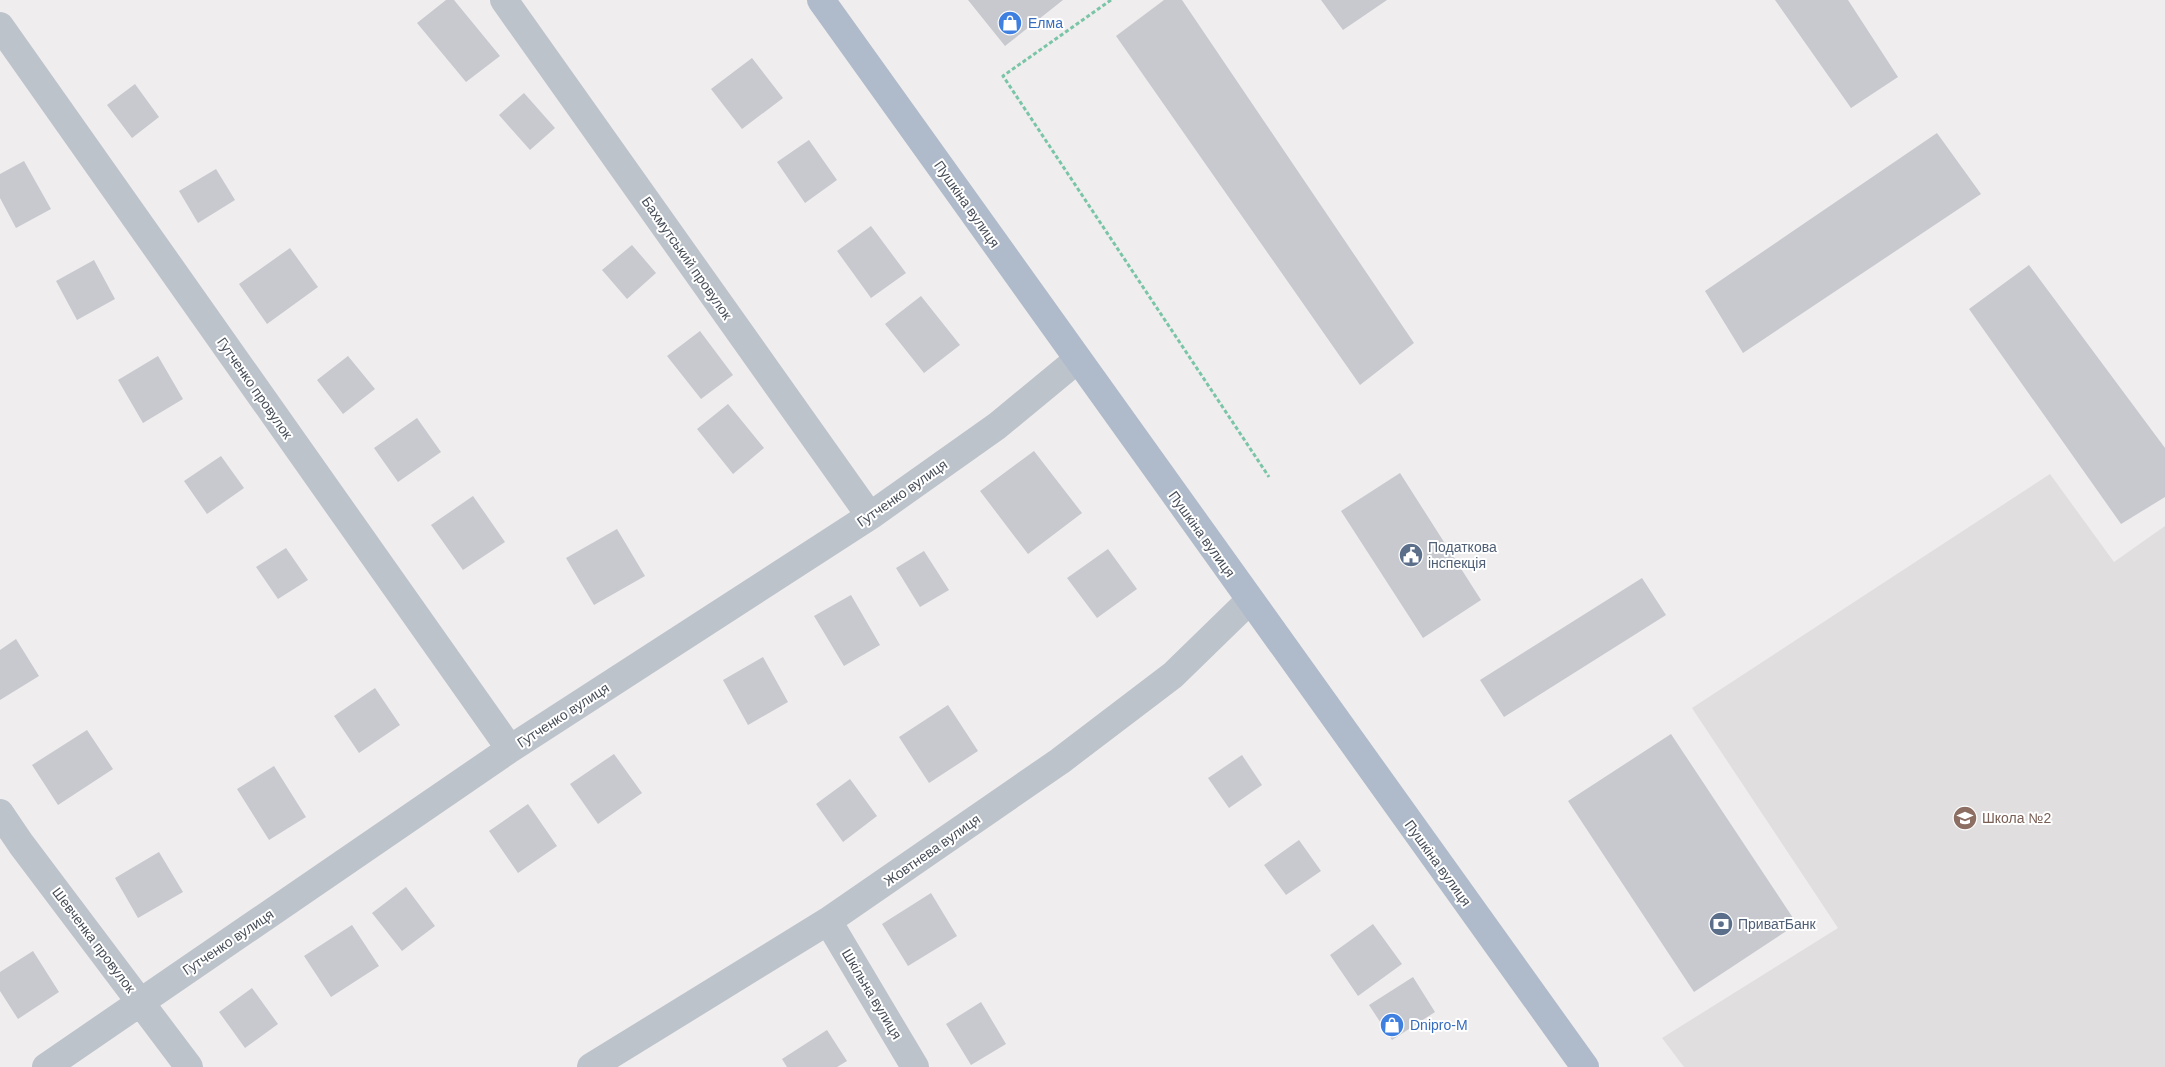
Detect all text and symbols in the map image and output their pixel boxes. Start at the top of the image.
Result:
shop icon: Елма [997,10,1023,36]
place label: Елма [1028,15,1063,31]
street label: Пушкіна вулиця [931,157,1003,251]
street label: Бахмутський провулок [639,194,736,323]
street label: Гутченко провулок [214,334,296,442]
street label: Гутченко вулиця [854,456,950,530]
street label: Пушкіна вулиця [1165,488,1239,580]
place label: Податкова інспекція [1428,539,1497,571]
public building icon: Податкова інспекція [1398,542,1424,568]
street label: Гутченко вулиця [514,679,612,751]
school or university icon: Школа №2 [1952,805,1978,831]
place label: Школа №2 [1982,810,2051,826]
street label: Жовтнева вулиця [881,811,983,889]
street label: Пушкіна вулиця [1401,817,1475,909]
street label: Шевченка провулок [49,884,139,996]
street label: Гутченко вулиця [179,906,277,978]
bank icon: ПриватБанк [1708,911,1734,937]
place label: ПриватБанк [1738,916,1817,932]
street label: Шкільна вулиця [839,946,905,1042]
shop icon: Dnipro-M [1379,1012,1405,1038]
place label: Dnipro-M [1410,1017,1468,1033]

